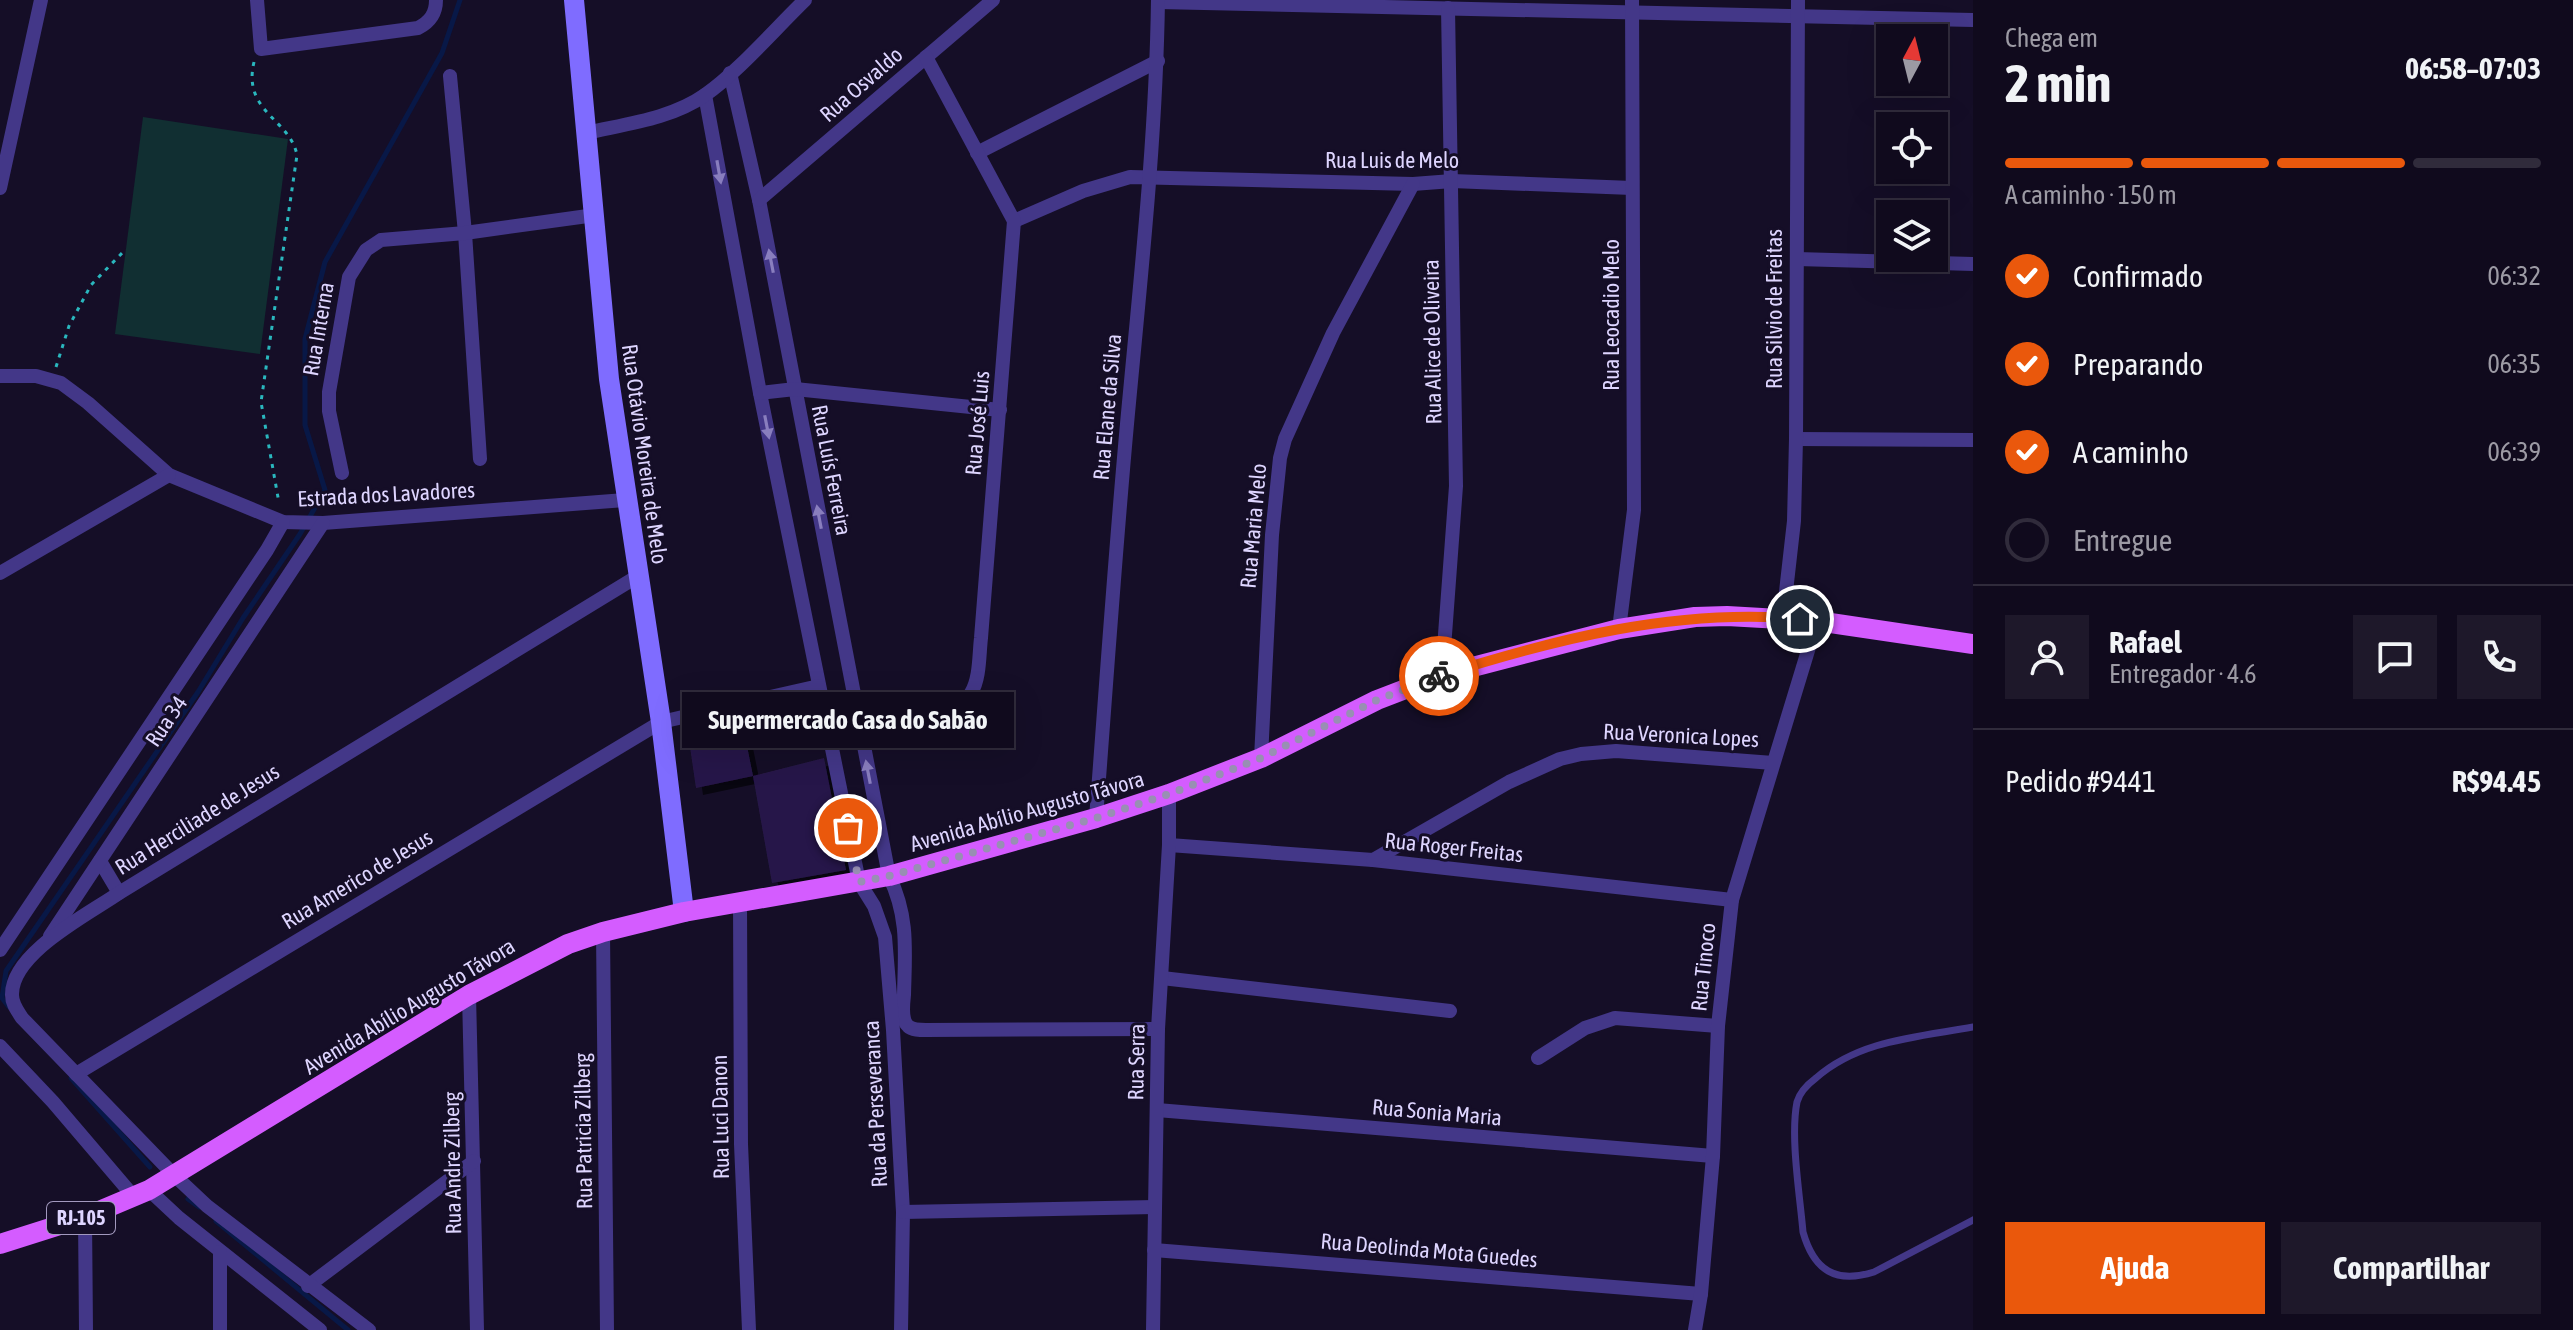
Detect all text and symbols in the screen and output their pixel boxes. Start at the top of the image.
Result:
text: Chega em [2005,23,2098,53]
north arrow [1876,24,1948,96]
map controls [1876,24,1948,272]
street label: Rua Osvaldo [814,41,908,127]
text: 06:58–07:03 [2405,51,2541,85]
text: 2 min [2005,53,2111,113]
button: locate [1876,112,1948,184]
street label: Rua Luis de Melo [1325,147,1459,173]
one-way arrow [713,160,726,185]
text: A caminho · 150 m [2005,180,2177,210]
button: layers [1876,200,1948,272]
street label: Rua Silvio de Freitas [1761,229,1787,389]
street label: Rua Leocadio Melo [1598,239,1624,391]
one-way arrow [764,249,776,274]
icon: check [2005,254,2049,298]
street label: Rua Alice de Oliveira [1418,259,1446,425]
text: Confirmado [2073,259,2203,293]
text: 06:32 [2487,261,2541,291]
street label: Rua Interna [297,280,339,378]
street label: Rua Elane da Silva [1088,333,1126,481]
street label: Rua Otávio Moreira de Melo [617,342,673,566]
icon: check [2005,342,2049,386]
text: Preparando [2073,347,2203,381]
text: 06:35 [2487,349,2541,379]
street label: Rua José Luis [959,369,995,476]
street label: Rua Luís Ferreira [807,402,857,538]
one-way arrow [761,415,774,440]
icon: check [2005,430,2049,474]
text: A caminho [2073,435,2189,469]
text: 06:39 [2487,437,2541,467]
street label: Rua Maria Melo [1235,462,1271,590]
street label: Estrada dos Lavadores [297,476,476,512]
one-way arrow [812,504,825,529]
text: Entregue [2073,523,2172,557]
pin [1766,585,1834,653]
icon: home [1778,597,1822,641]
button: person [2005,615,2089,699]
button: chat [2353,615,2437,699]
button: phone [2457,615,2541,699]
text: Rafael [2109,625,2182,659]
courier [1399,636,1479,716]
icon: bike [1417,654,1461,698]
text: Entregador · 4.6 [2109,659,2256,689]
street label: Rua 34 [140,691,192,751]
callout: Supermercado Casa do Sabão [682,692,1014,748]
text: Supermercado Casa do Sabão [708,705,988,735]
street label: Rua Veronica Lopes [1602,718,1760,752]
street label: Rua Herciliade de Jesus [110,758,284,880]
one-way arrow [862,759,874,784]
text: Pedido #9441 [2005,764,2156,798]
text: R$94.45 [2452,764,2541,798]
street label: Avenida Abílio Augusto Távora [907,765,1147,857]
pin [814,794,882,862]
icon: bag [826,806,870,850]
street label: Rua Americo de Jesus [277,824,437,934]
street label: Rua Roger Freitas [1384,827,1525,867]
street label: Rua Tinoco [1685,922,1721,1012]
street label: Avenida Abílio Augusto Távora [299,933,519,1079]
street label: Rua da Perseveranca [858,1020,892,1188]
street label: Rua Serra [1122,1023,1150,1101]
street label: Rua Patricia Zilberg [569,1052,597,1209]
street label: Rua Luci Danon [706,1055,734,1179]
street label: Rua Andre Zilberg [438,1091,466,1235]
street label: Rua Sonia Maria [1371,1093,1503,1131]
road number: RJ-105 [47,1202,115,1234]
button: Ajuda [2005,1222,2265,1314]
button: Compartilhar [2281,1222,2541,1314]
street label: Rua Deolinda Mota Guedes [1319,1228,1539,1272]

